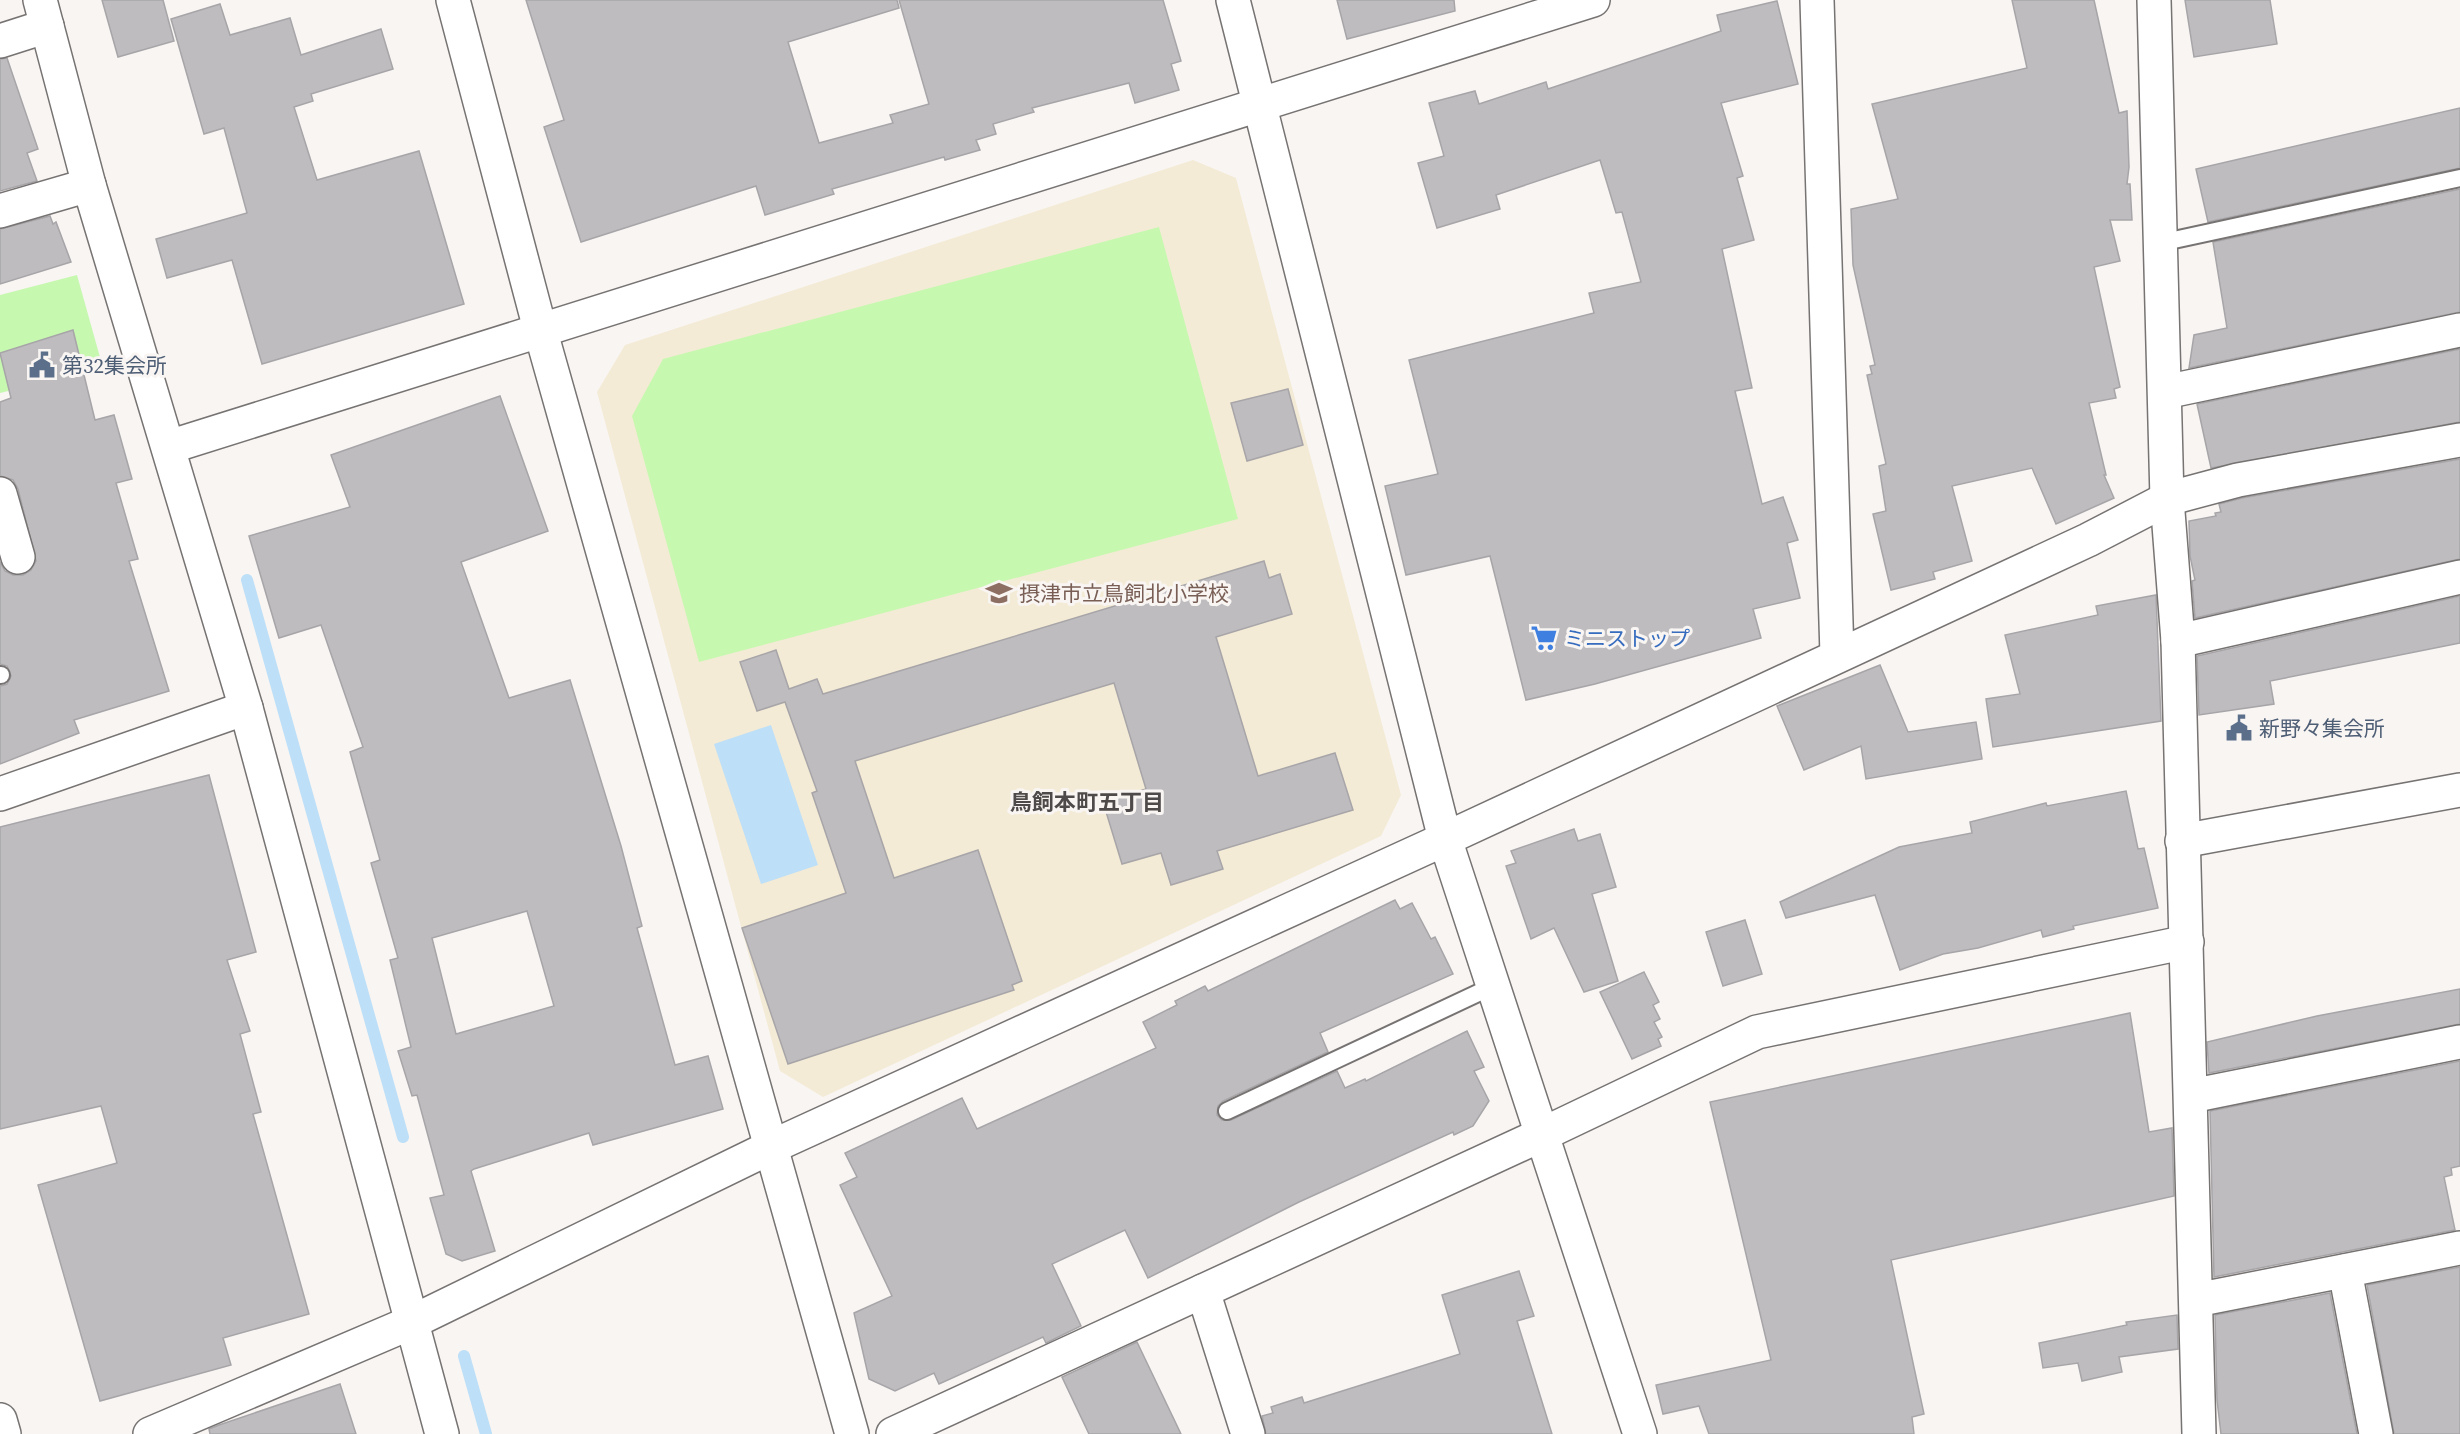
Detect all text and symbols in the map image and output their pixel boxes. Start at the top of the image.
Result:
public building icon: 第32集会所 [27,350,57,380]
place label: 第32集会所 [62,351,167,380]
school or university icon: 摂津市立鳥飼北小学校 [984,578,1014,608]
place label: 摂津市立鳥飼北小学校 [1019,579,1229,608]
supermarket icon: ミニストップ [1529,623,1559,653]
place label: ミニストップ [1564,624,1690,653]
public building icon: 新野々集会所 [2224,713,2254,743]
place label: 新野々集会所 [2259,714,2385,743]
district label: 鳥飼本町五丁目 [1010,787,1164,817]

